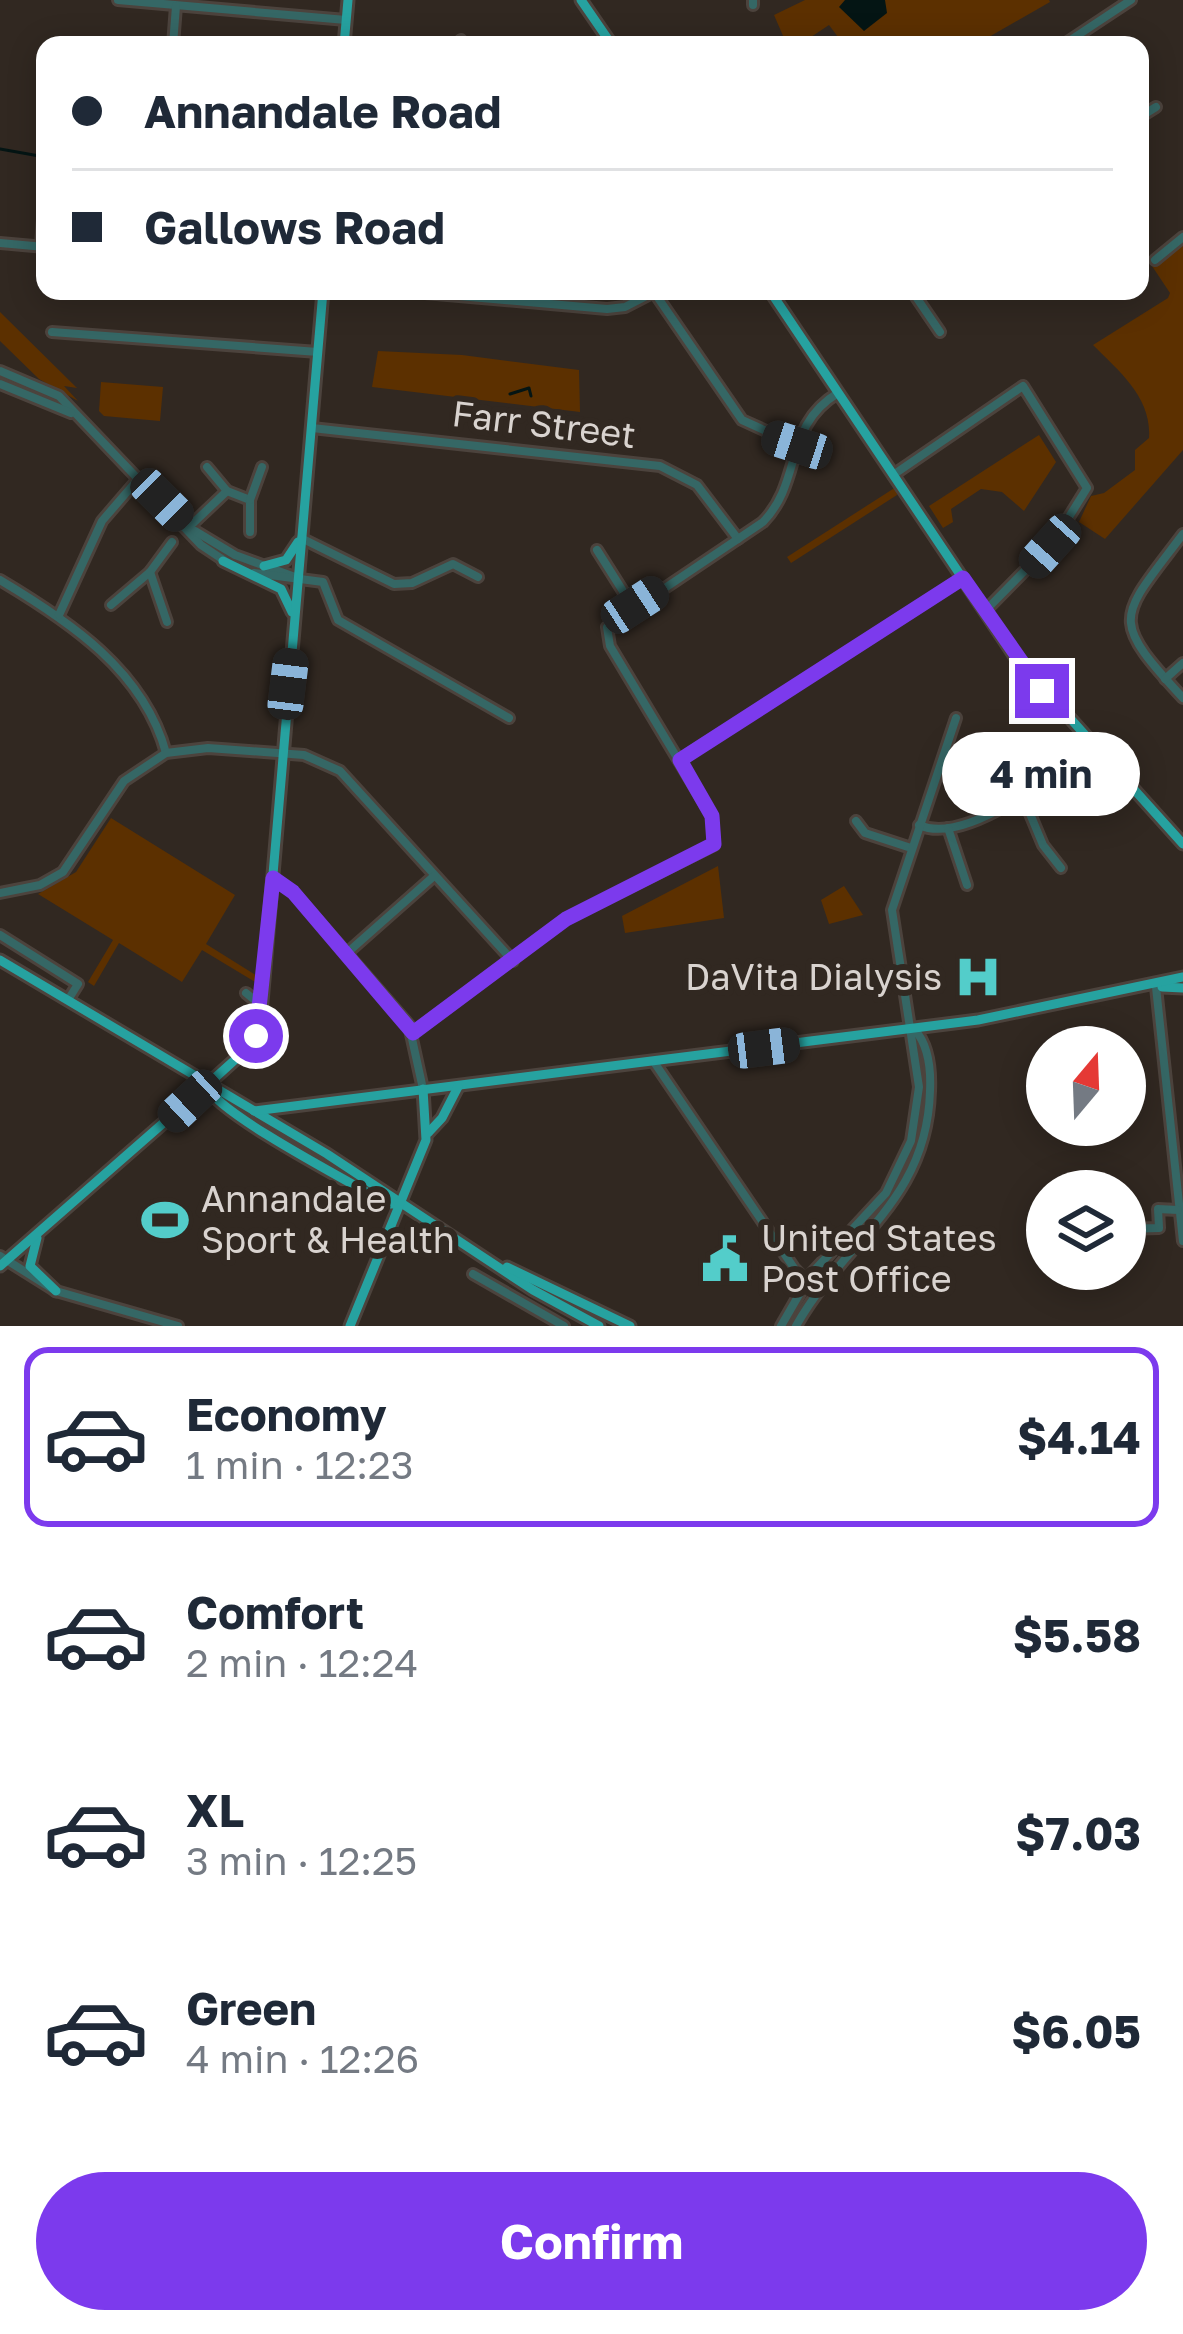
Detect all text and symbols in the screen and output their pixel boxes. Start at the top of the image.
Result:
text: Annandale Road [144,84,502,138]
text: Gallows Road [144,200,445,254]
street label: Farr Street [450,391,638,456]
car [757,417,837,473]
car [124,462,200,538]
car [1013,507,1087,585]
car [595,570,675,640]
car [266,646,310,722]
route end [1015,664,1069,718]
callout: 4 min [943,733,1141,817]
text: 4 min [990,750,1092,797]
hospital icon: DaVita Dialysis [953,952,1003,1002]
place label: DaVita Dialysis [685,955,942,998]
route start [229,1009,283,1063]
car [726,1026,802,1070]
north arrow [1026,1026,1146,1146]
map controls [1026,1026,1146,1290]
car [151,1063,229,1139]
button: layers [1026,1170,1146,1290]
place label: Annandale Sport & Health [201,1177,455,1261]
sports icon: Annandale Sport & Health [140,1195,190,1245]
place label: United States Post Office [761,1216,997,1300]
public building icon: United States Post Office [700,1234,750,1284]
icon: car [42,1383,150,1491]
text: Economy [186,1387,387,1441]
text: $4.14 [1017,1410,1141,1464]
text: 1 min · 12:23 [186,1441,414,1488]
icon: car [42,1581,150,1689]
text: Comfort [186,1585,364,1639]
text: $5.58 [1013,1608,1141,1662]
text: 2 min · 12:24 [186,1639,418,1686]
icon: car [42,1779,150,1887]
text: XL [186,1783,244,1837]
text: $7.03 [1015,1806,1141,1860]
text: 3 min · 12:25 [186,1837,417,1884]
icon: car [42,1977,150,2085]
text: Green [186,1981,316,2035]
text: $6.05 [1011,2004,1141,2058]
text: 4 min · 12:26 [186,2035,419,2082]
button: Confirm [36,2172,1147,2310]

